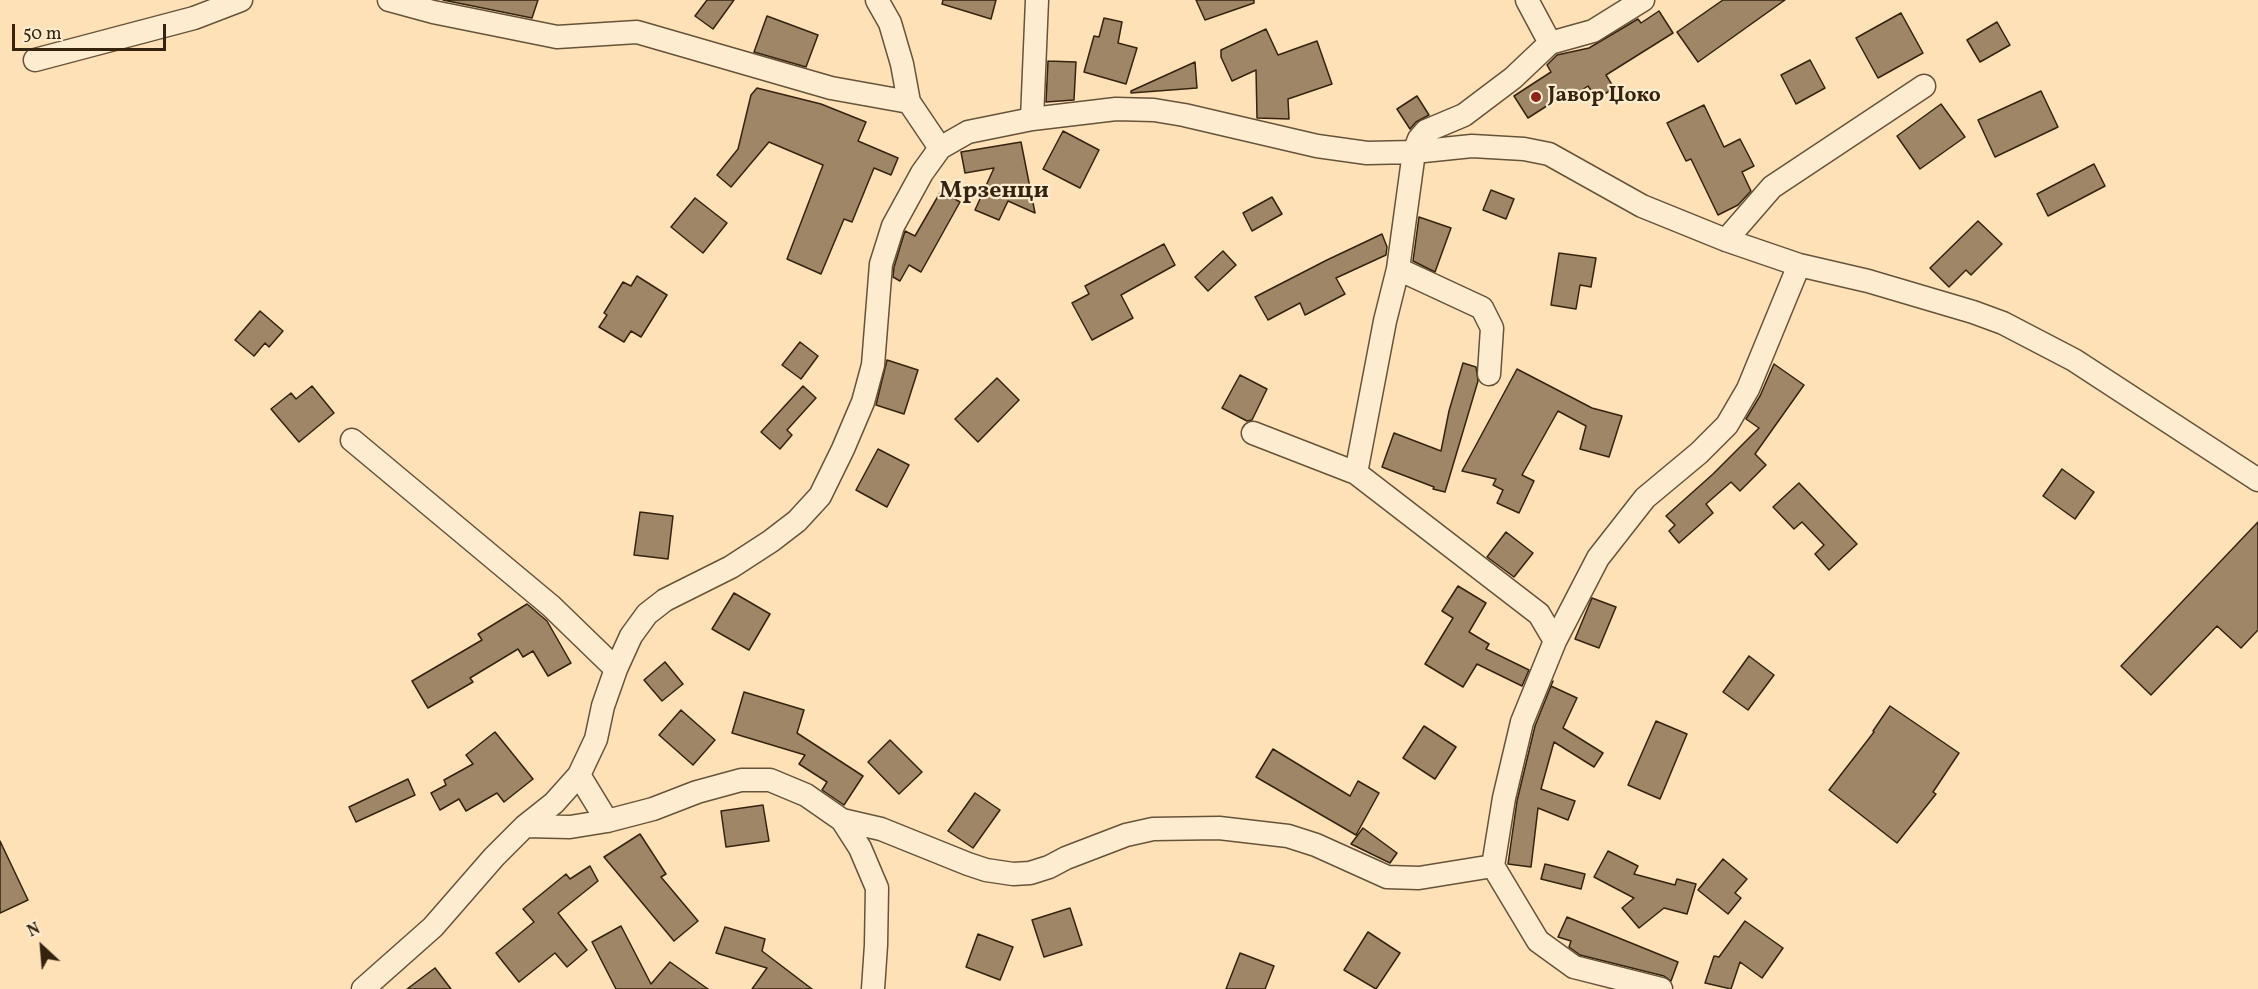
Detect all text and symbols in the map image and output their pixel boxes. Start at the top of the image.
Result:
scale bar [15,12,170,50]
text: 50 m [23,22,62,47]
place label: Јавор Џоко [1548,84,1661,110]
marker: Јавор Џоко [1529,90,1543,104]
district label: Мрзенци [939,179,1049,207]
north arrow [12,917,72,977]
text: N [24,918,44,943]

